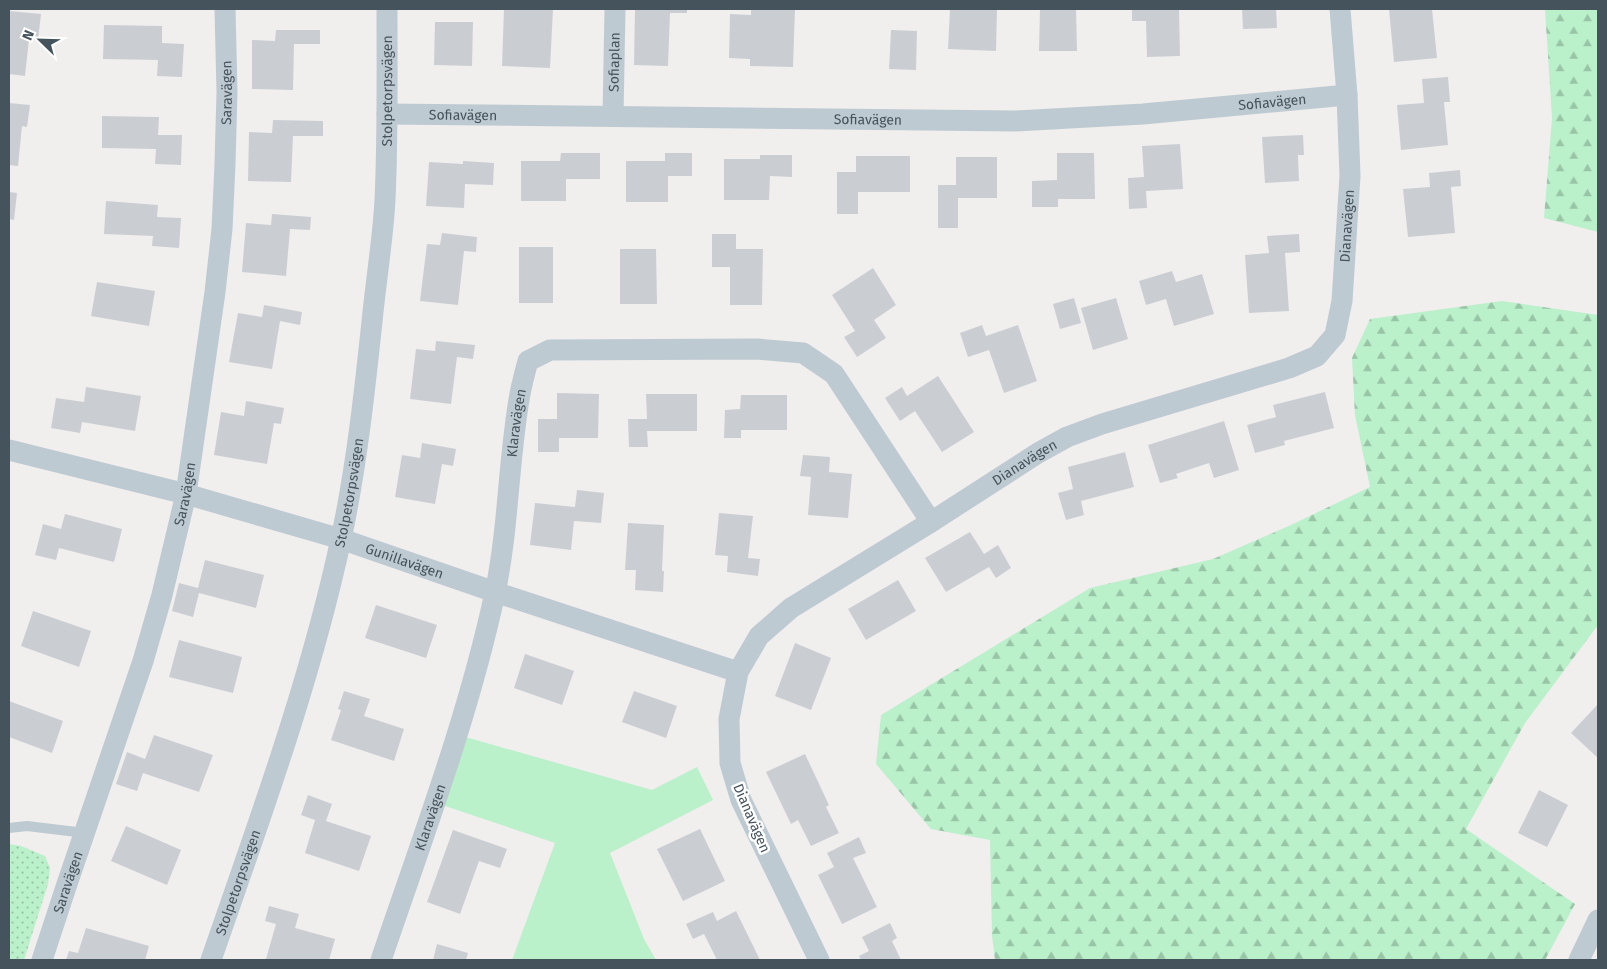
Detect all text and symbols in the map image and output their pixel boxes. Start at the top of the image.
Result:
north arrow [15,15,65,65]
text: N [19,28,38,43]
street label: Sofiaplan [605,32,624,92]
street label: Stolpetorpsvägen [379,35,396,147]
street label: Saravägen [218,60,236,125]
street label: Sofiavägen [1237,91,1307,114]
street label: Sofiavägen [429,106,497,124]
street label: Sofiavägen [834,111,902,129]
street label: Dianavägen [1336,189,1358,263]
street label: Klaravägen [504,387,530,458]
street label: Dianavägen [989,436,1060,489]
street label: Stolpetorpsvägen [331,437,367,549]
street label: Saravägen [171,461,199,528]
street label: Gunillavägen [363,540,446,583]
street label: Dianavägen [729,781,774,855]
street label: Klaravägen [411,782,450,853]
street label: Stolpetorpsvägen [212,828,265,938]
street label: Saravägen [50,849,87,916]

